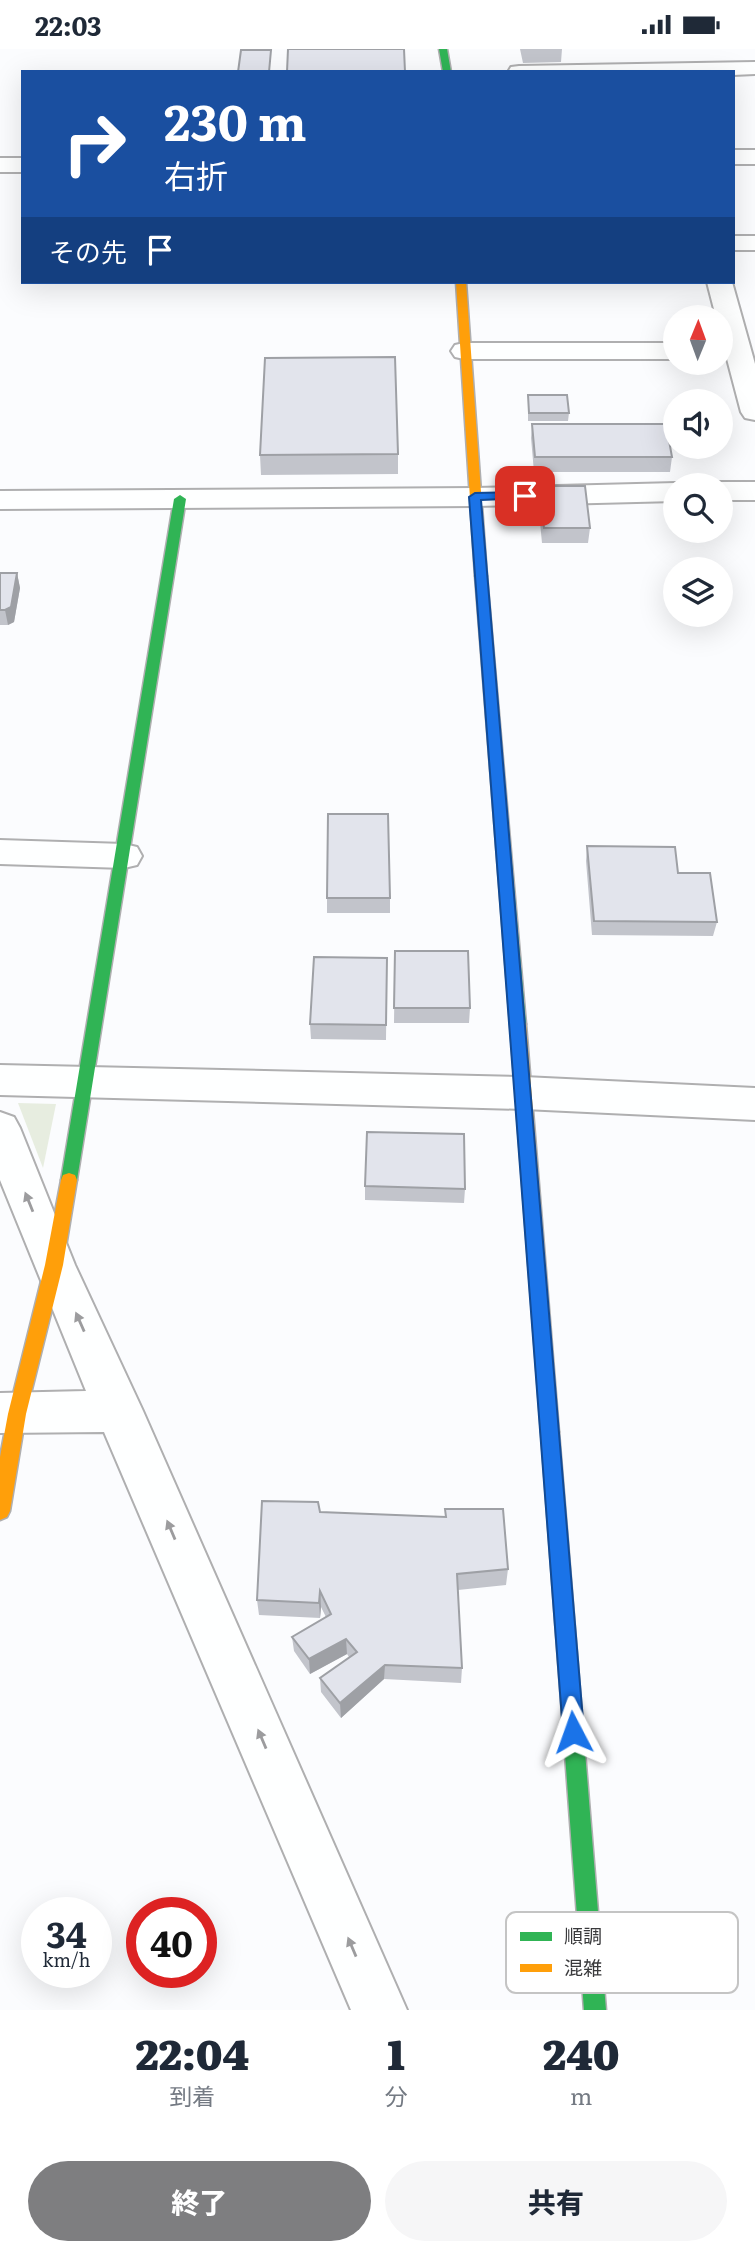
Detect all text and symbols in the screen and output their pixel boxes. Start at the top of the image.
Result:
text: 22:03 [35,5,102,44]
text: 230 m [164,83,307,156]
icon: right [49,98,140,189]
text: 右折 [164,150,228,198]
text: その先 [49,231,127,270]
icon: arrive [141,231,179,269]
north arrow [663,305,733,375]
map controls [663,305,733,627]
button: sound [663,389,733,459]
pin [495,466,555,526]
button: search [663,473,733,543]
icon: arrive [506,477,544,515]
button: layers [663,557,733,627]
one-way arrow [23,1191,34,1212]
one-way arrow [74,1311,85,1332]
one-way arrow [165,1520,177,1540]
position arrow [536,1695,610,1769]
one-way arrow [256,1728,267,1749]
speed limit sign: 40 [126,1897,217,1988]
text: 34 [46,1907,87,1959]
legend [506,1912,738,1993]
text: 順調 [564,1921,602,1949]
one-way arrow [346,1937,357,1958]
text: km/h [43,1946,90,1973]
text: 混雑 [564,1953,602,1981]
text: 22:04 [135,2021,249,2083]
text: 1 [387,2021,405,2083]
text: 240 [543,2021,620,2083]
text: 到着 [169,2078,215,2112]
text: 分 [385,2078,408,2112]
text: m [570,2078,592,2112]
button: 終了 [28,2161,371,2241]
button: 共有 [385,2161,727,2241]

